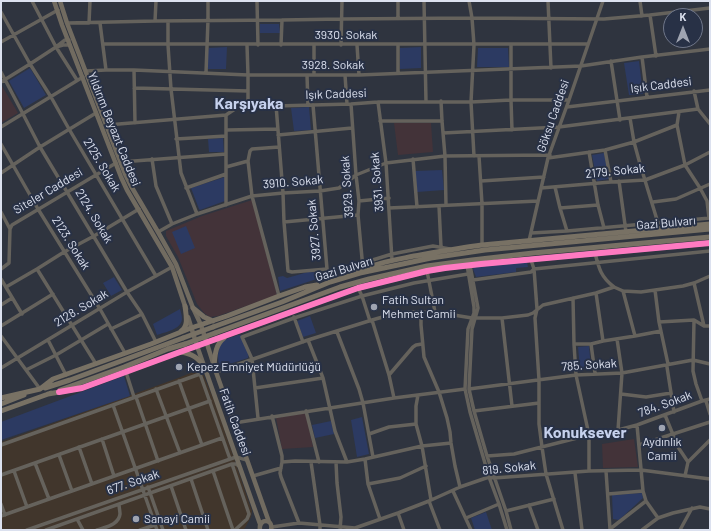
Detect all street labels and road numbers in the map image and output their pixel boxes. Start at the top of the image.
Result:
street label: 3930. Sokak [315,28,377,42]
street label: 3928. Sokak [302,58,364,72]
street label: Yıldırım Beyazıt Caddesi [84,70,144,188]
street label: Işık Caddesi [630,74,692,96]
street label: Göksu Caddesi [534,78,572,154]
street label: Işık Caddesi [305,86,367,102]
street label: 2125. Sokak [80,135,124,195]
street label: 3931. Sokak [367,151,387,213]
street label: 3929. Sokak [338,155,356,219]
street label: 2179. Sokak [585,161,645,181]
street label: Siteler Caddesi [11,165,85,217]
street label: 3910. Sokak [262,172,324,192]
street label: 2124. Sokak [72,186,116,246]
street label: 3927. Sokak [304,199,324,261]
street label: Gazi Bulvarı [636,213,696,233]
street label: 2123. Sokak [49,214,93,272]
street label: Gazi Bulvarı [314,253,374,285]
street label: 2128. Sokak [51,286,111,330]
street label: 785. Sokak [561,356,617,374]
street label: Fatih Caddesi [216,386,254,458]
street label: 784. Sokak [636,388,694,420]
street label: 819. Sokak [482,458,536,478]
street label: 677. Sokak [105,466,161,498]

